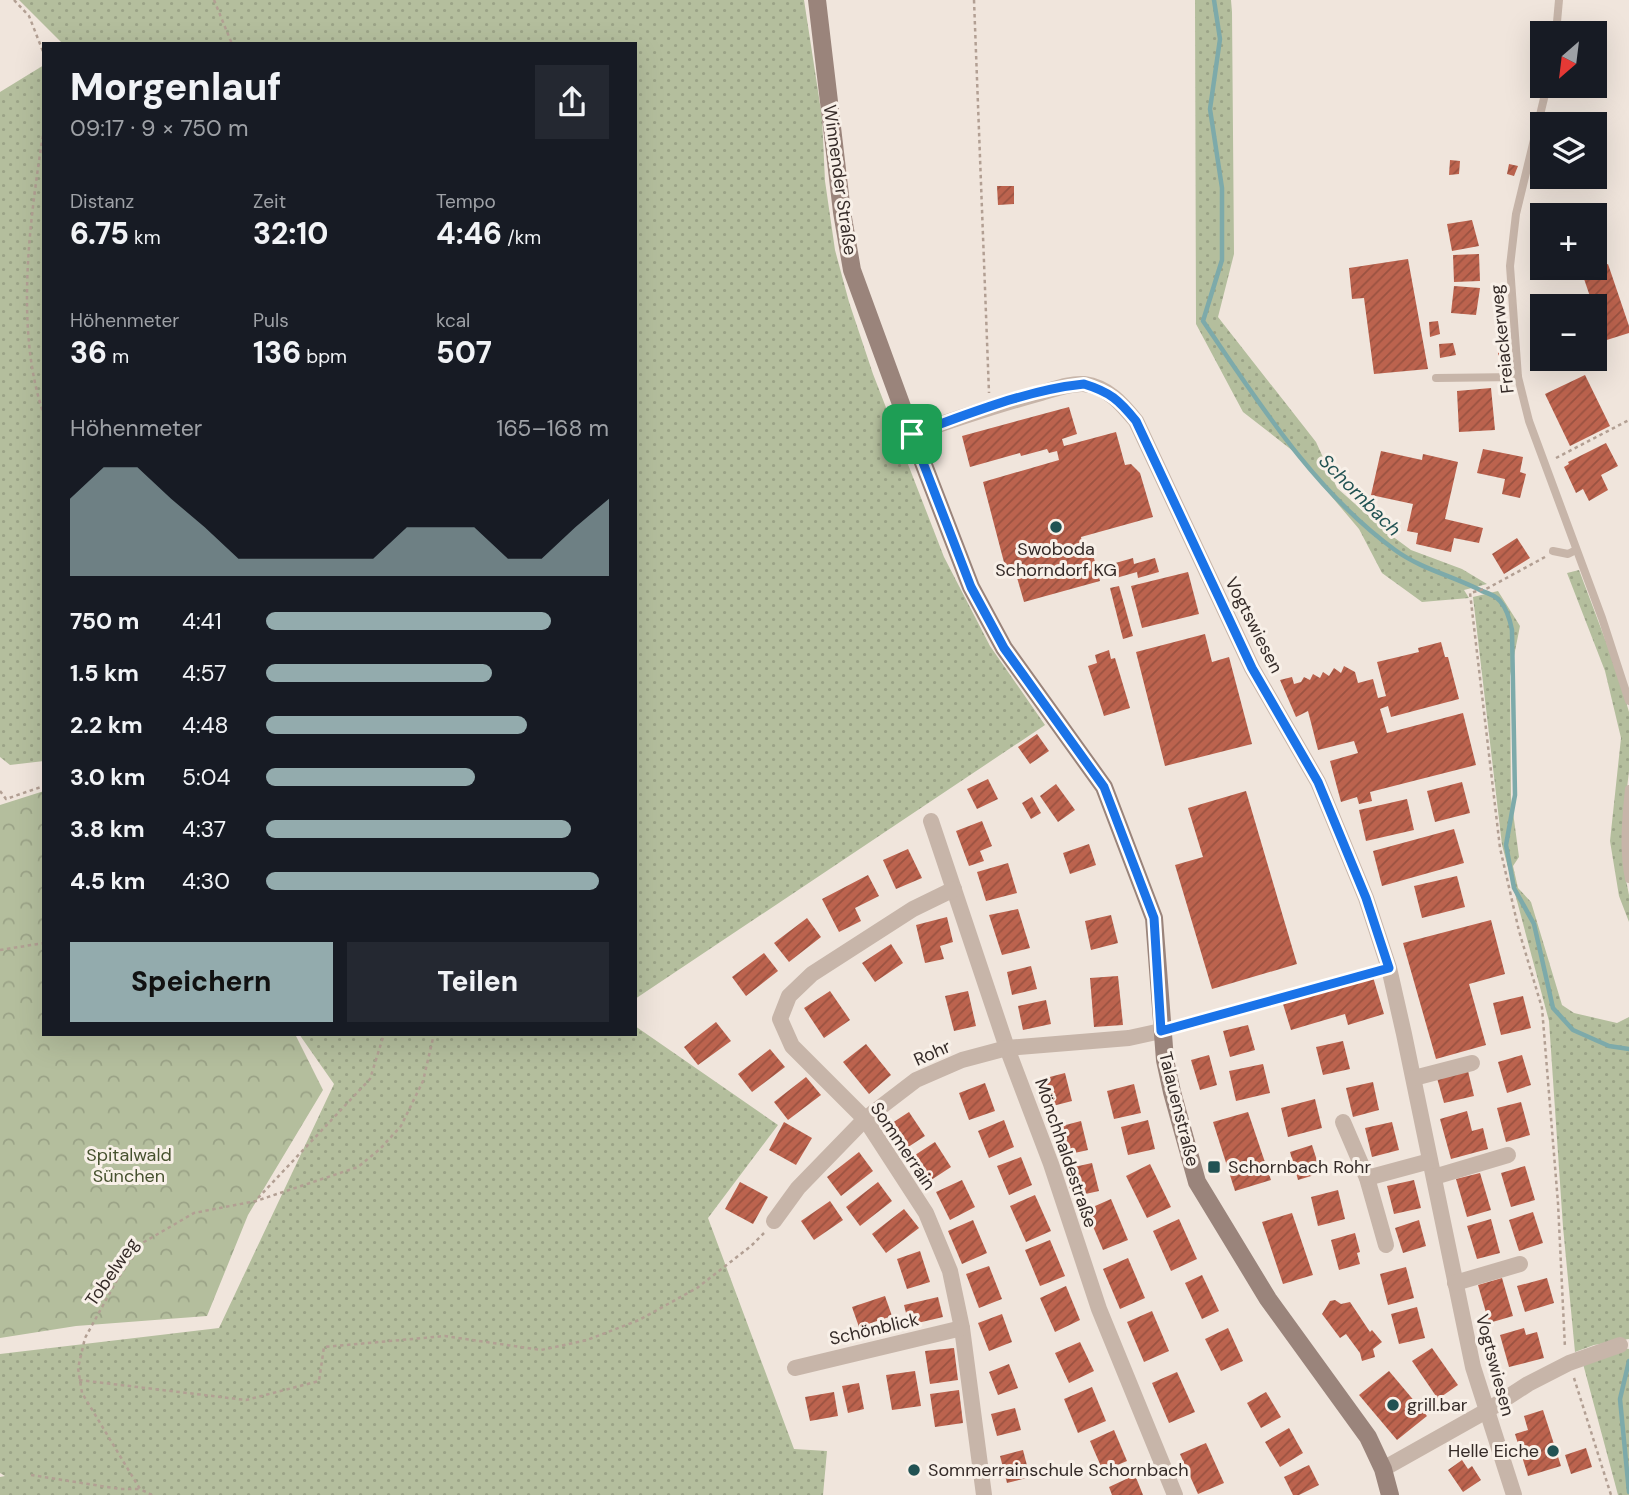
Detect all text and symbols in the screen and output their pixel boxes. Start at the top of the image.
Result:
north arrow [1530,21,1606,98]
map controls [1530,21,1607,371]
text: Morgenlauf [70,62,281,112]
button: share [535,65,609,139]
street label: Winnender Straße [818,103,862,257]
button: layers [1530,112,1607,189]
text: 09:17 · 9 × 750 m [70,113,248,143]
text: Distanz [70,189,134,214]
text: Zeit [253,189,286,214]
text: Tempo [436,189,496,214]
button: + [1530,203,1607,280]
text: 6.75 [70,214,129,253]
text: 32:10 [253,214,329,253]
text: 4:46 [436,214,502,253]
text: km [129,225,161,250]
text: /km [502,225,541,250]
street label: Freiackerweg [1484,283,1520,395]
button: − [1530,294,1607,371]
text: Höhenmeter [70,308,179,333]
text: Puls [253,308,289,333]
text: kcal [436,308,470,333]
text: 36 [70,333,107,372]
text: 136 [253,333,301,372]
text: 507 [436,333,492,372]
text: m [107,344,129,369]
text: bpm [301,344,347,369]
pin [882,404,942,464]
text: Höhenmeter [70,413,202,443]
text: 165–168 m [496,413,609,443]
icon: arrive [893,415,931,453]
water label: Schornbach [1314,449,1406,541]
marker: Swoboda Schorndorf KG [1048,519,1064,535]
place label: Swoboda Schorndorf KG [995,537,1117,582]
street label: Vogtswiesen [1220,573,1288,677]
text: 750 m [70,606,139,636]
text: 4:41 [182,606,222,636]
text: 1.5 km [70,658,139,688]
text: 4:57 [182,658,227,688]
text: 2.2 km [70,710,143,740]
text: 4:48 [182,710,229,740]
text: 3.0 km [70,762,145,792]
text: 5:04 [182,762,230,792]
text: 3.8 km [70,814,145,844]
text: 4:37 [182,814,226,844]
text: 4.5 km [70,866,145,896]
text: 4:30 [182,866,230,896]
button: Speichern [70,942,333,1022]
button: Teilen [347,942,609,1022]
street label: Rohr [910,1034,954,1072]
street label: Talauenstraße [1153,1049,1205,1169]
street label: Mönchhaldestraße [1029,1075,1103,1231]
street label: Sommerrain [865,1097,941,1195]
park label: Spitalwald Sünchen [86,1143,172,1188]
place label: Schornbach Rohr [1228,1155,1371,1179]
marker: Schornbach Rohr [1206,1159,1222,1175]
street label: Tobelweg [80,1233,144,1311]
street label: Schönblick [827,1307,921,1351]
street label: Vogtswiesen [1470,1311,1520,1419]
place label: grill.bar [1407,1393,1468,1417]
marker: grill.bar [1385,1397,1401,1413]
place label: Helle Eiche [1448,1439,1539,1463]
marker: Helle Eiche [1545,1443,1561,1459]
place label: Sommerrainschule Schornbach [928,1458,1189,1482]
marker: Sommerrainschule Schornbach [906,1462,922,1478]

